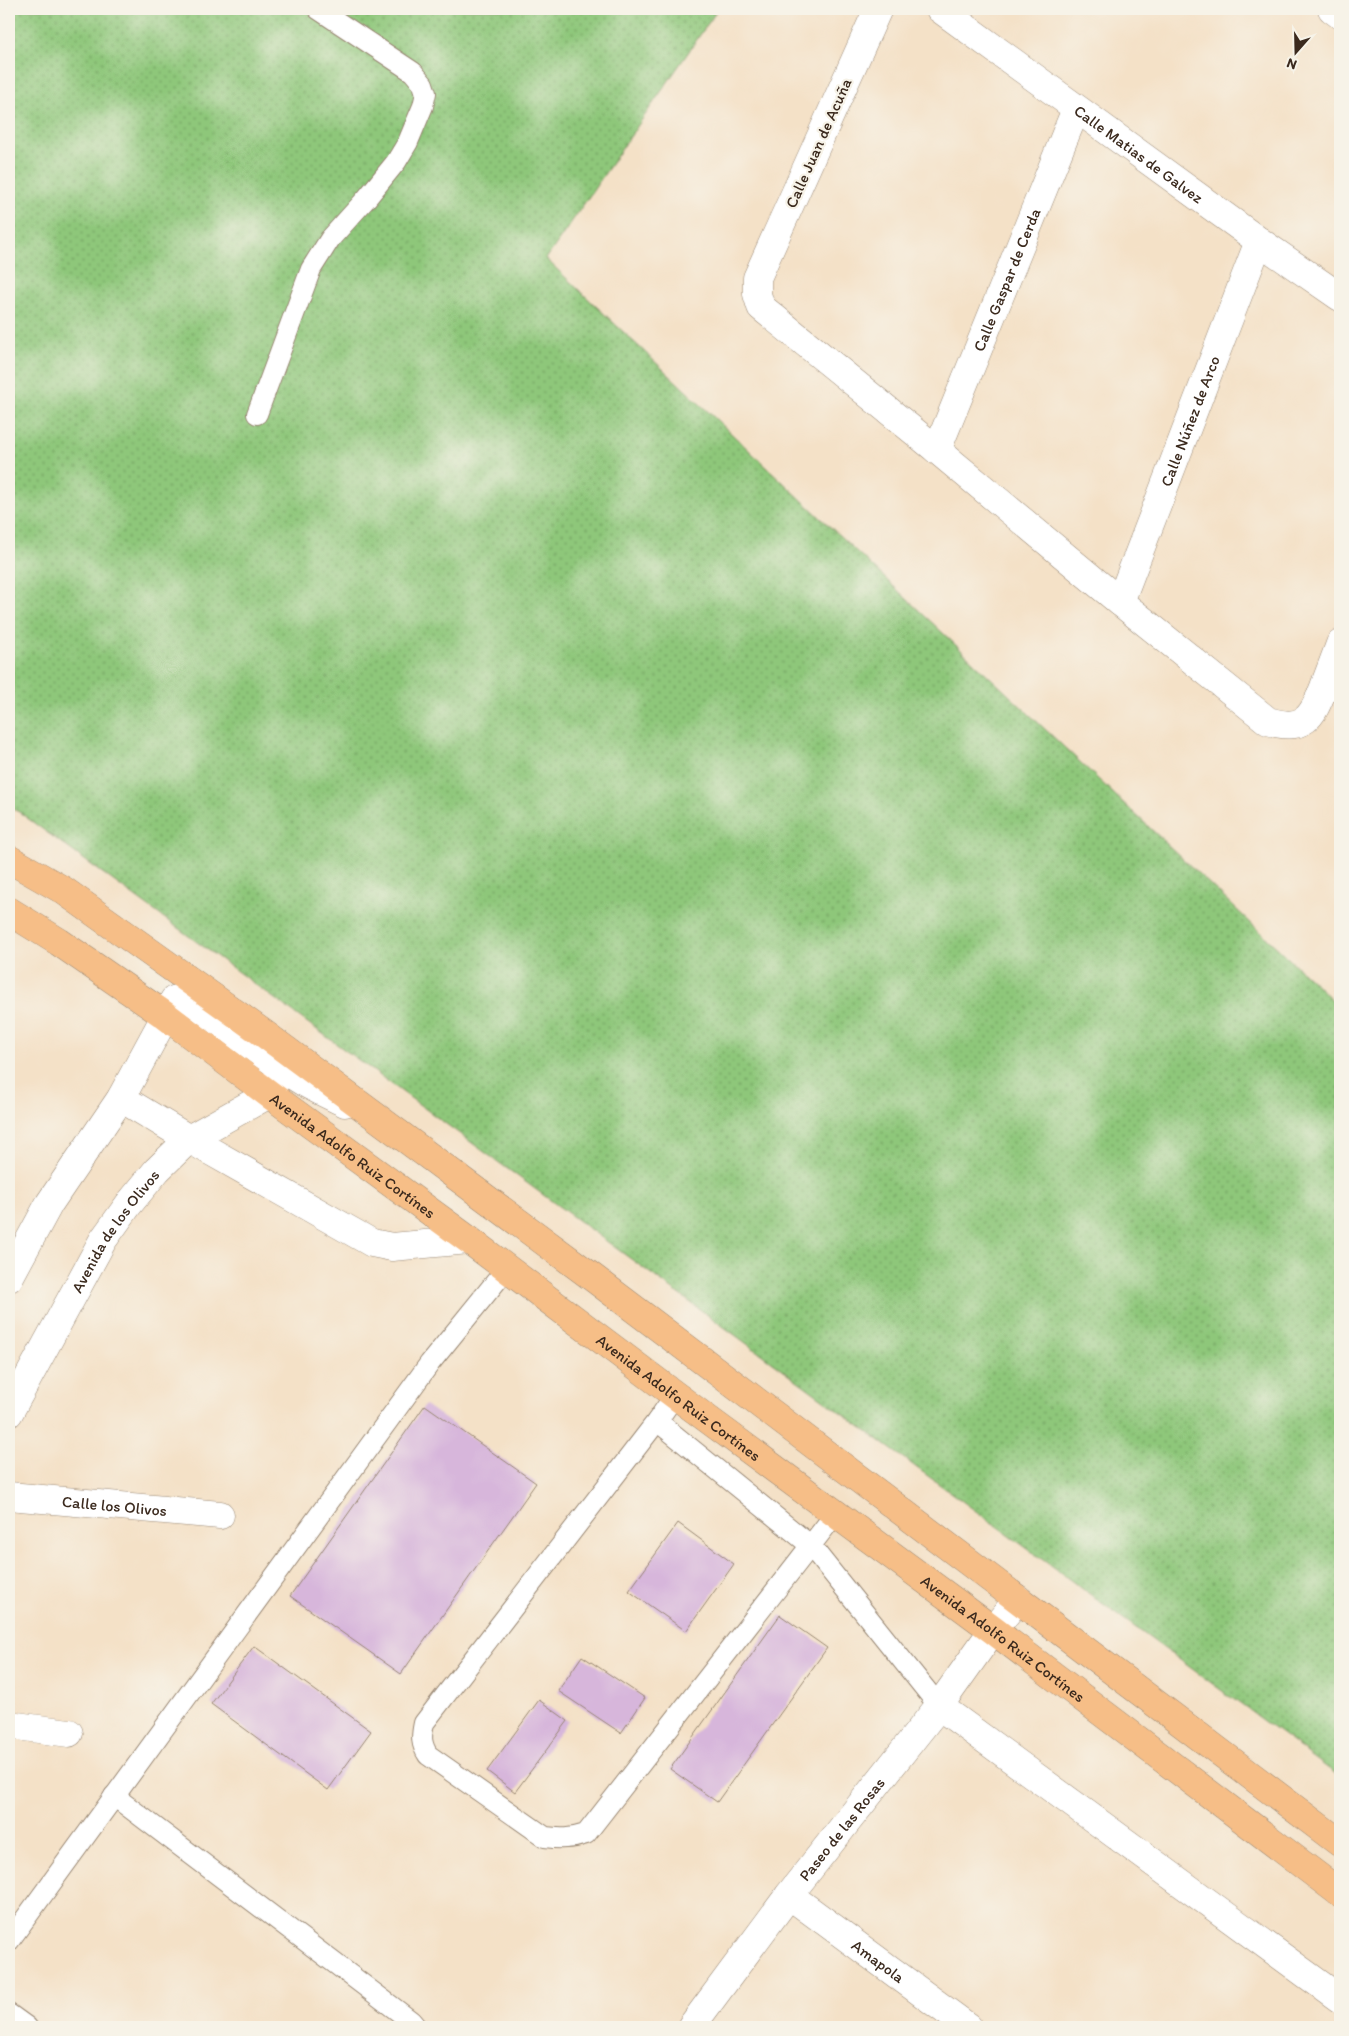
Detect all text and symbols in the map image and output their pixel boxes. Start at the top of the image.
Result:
north arrow [1272,28,1322,78]
text: N [1284,54,1299,73]
street label: Calle Juan de Acuña [781,75,856,211]
street label: Calle Matias de Galvez [1070,101,1208,208]
street label: Calle Gaspar de Cerda [969,205,1045,354]
street label: Calle Núñez de Arco [1156,353,1224,489]
street label: Avenida Adolfo Ruiz Cortínes [266,1089,439,1222]
street label: Avenida de los Olivos [67,1166,164,1296]
street label: Avenida Adolfo Ruiz Cortínes [593,1330,764,1465]
street label: Calle los Olivos [61,1492,168,1520]
street label: Avenida Adolfo Ruiz Cortínes [917,1571,1089,1706]
street label: Paseo de las Rosas [795,1773,889,1885]
street label: Amapola [848,1936,909,1987]

